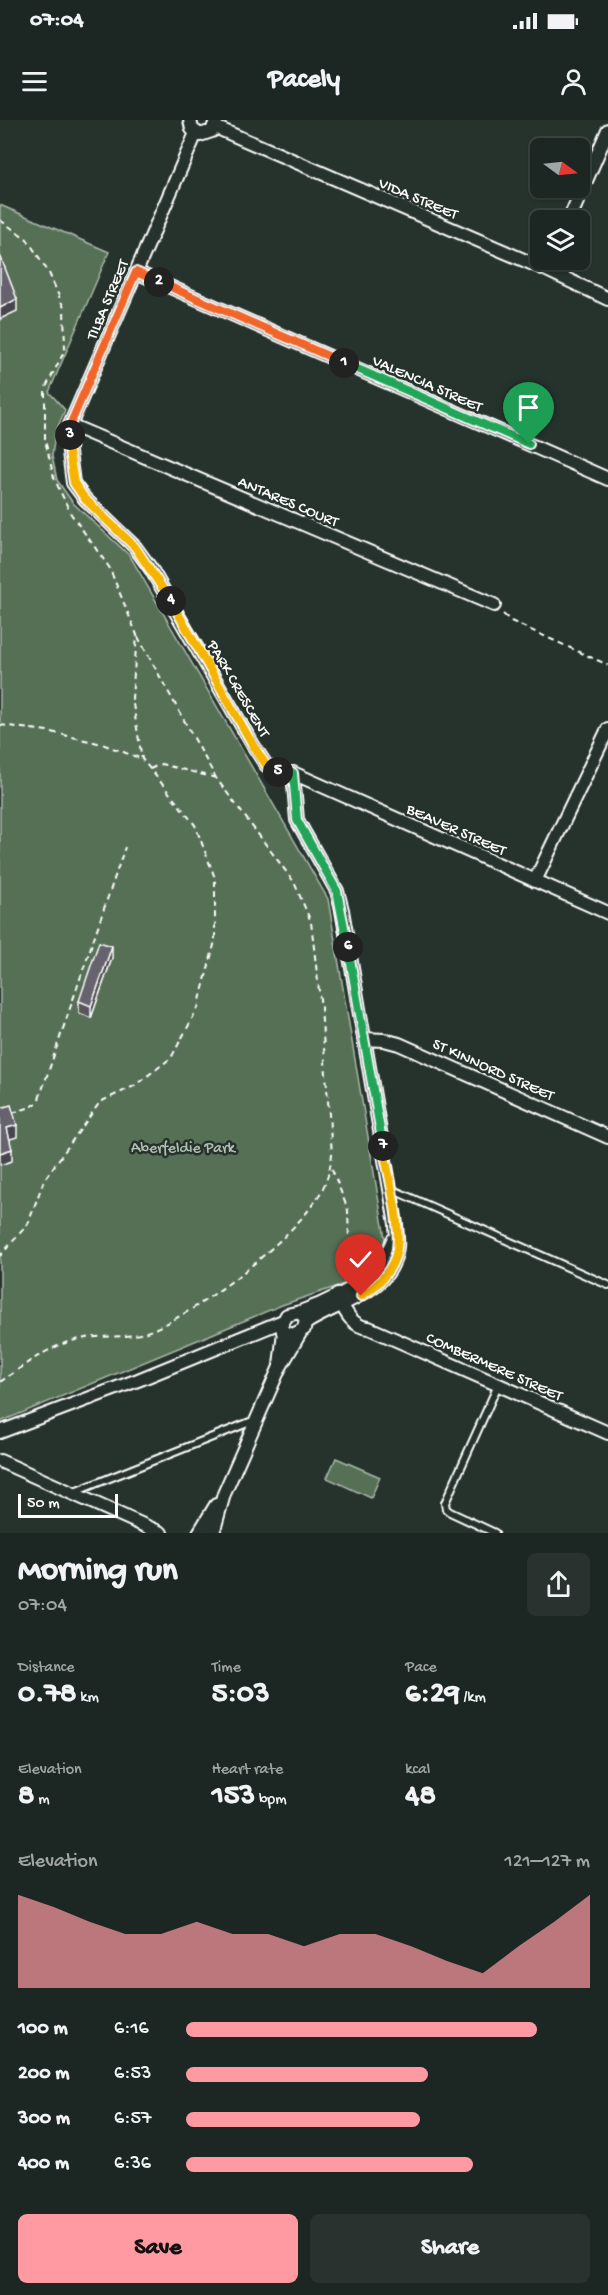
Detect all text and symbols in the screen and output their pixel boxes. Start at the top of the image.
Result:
text: 07:04 [30,8,84,34]
icon: menu [18,65,51,98]
text: Pacely [268,65,340,97]
icon: person [557,65,590,98]
north arrow [530,138,590,198]
map controls [530,138,590,270]
street label: VIDA STREET [374,175,461,226]
button: layers [530,210,590,270]
street label: TILBA STREET [83,257,135,344]
pin: 2 [144,267,174,297]
text: 2 [155,272,163,291]
pin: 1 [329,348,359,378]
street label: VALENCIA STREET [368,352,485,418]
text: 1 [341,353,347,372]
pin [503,382,554,444]
icon: arrive [512,391,545,424]
pin: 3 [55,420,85,450]
text: 3 [66,425,74,444]
street label: ANTARES COURT [235,474,341,533]
pin: 4 [156,586,186,616]
text: 4 [167,591,175,610]
street label: PARK CRESCENT [201,637,273,742]
pin: 5 [263,757,293,787]
text: 5 [274,762,282,781]
street label: BEAVER STREET [402,800,509,862]
pin: 6 [333,932,363,962]
text: 6 [344,937,352,956]
street label: ST KINNORD STREET [429,1036,557,1107]
pin: 7 [368,1131,398,1161]
text: 7 [379,1136,387,1155]
park label: Aberfeldie Park [131,1140,237,1159]
pin [335,1234,386,1296]
icon: check [344,1243,377,1276]
street label: COMBERMERE STREET [422,1330,565,1407]
scale bar [18,1491,118,1518]
text: 50 m [27,1495,60,1514]
text: Morning run [18,1553,178,1591]
button: share [527,1553,590,1616]
text: 07:04 [18,1595,67,1618]
text: Distance [18,1659,75,1678]
text: Time [212,1659,241,1678]
text: Pace [405,1659,437,1678]
text: 0.78 [18,1678,77,1713]
text: 5:03 [212,1678,269,1713]
text: 6:29 [405,1678,460,1713]
text: km [77,1689,99,1708]
text: /km [460,1689,486,1708]
text: Elevation [18,1761,82,1780]
text: Heart rate [212,1761,283,1780]
text: kcal [405,1761,430,1780]
text: 8 [18,1780,34,1815]
text: 153 [212,1780,255,1815]
text: 48 [405,1780,436,1815]
text: m [34,1791,50,1810]
text: bpm [255,1791,287,1810]
text: Elevation [18,1851,98,1874]
text: 121–127 m [505,1851,590,1874]
text: 100 m [18,2018,68,2041]
text: 6:16 [114,2018,149,2041]
text: 200 m [18,2063,69,2086]
text: 6:53 [114,2063,151,2086]
text: 300 m [18,2108,70,2131]
text: 6:57 [114,2108,151,2131]
text: 400 m [18,2153,69,2176]
text: 6:36 [114,2153,151,2176]
button: Save [18,2214,298,2283]
button: Share [310,2214,590,2283]

